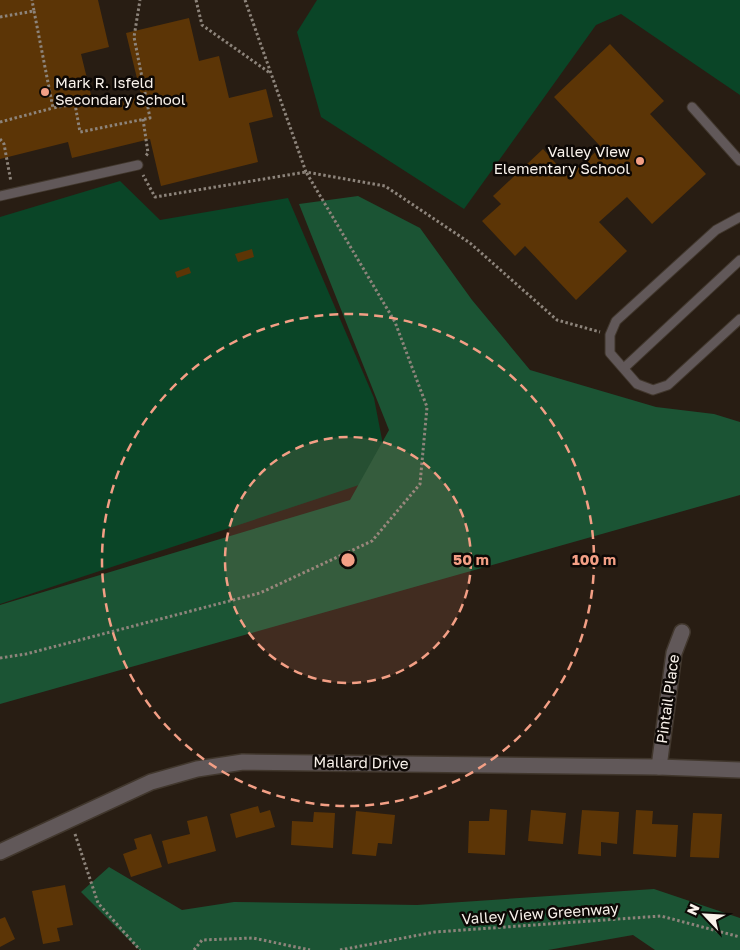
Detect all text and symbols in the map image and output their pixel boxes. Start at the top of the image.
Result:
place label: Mark R. Isfeld Secondary School [55,73,186,108]
marker: Mark R. Isfeld Secondary School [39,86,51,98]
place label: Valley View Elementary School [494,142,630,177]
marker: Valley View Elementary School [634,155,646,167]
text: 50 m [453,550,489,568]
text: 100 m [572,550,616,568]
centre of rings [339,551,357,569]
street label: Pintail Place [652,653,682,745]
street label: Mallard Drive [313,752,409,772]
north arrow [680,890,730,940]
street label: Valley View Greenway [461,898,620,927]
text: N [683,901,703,918]

